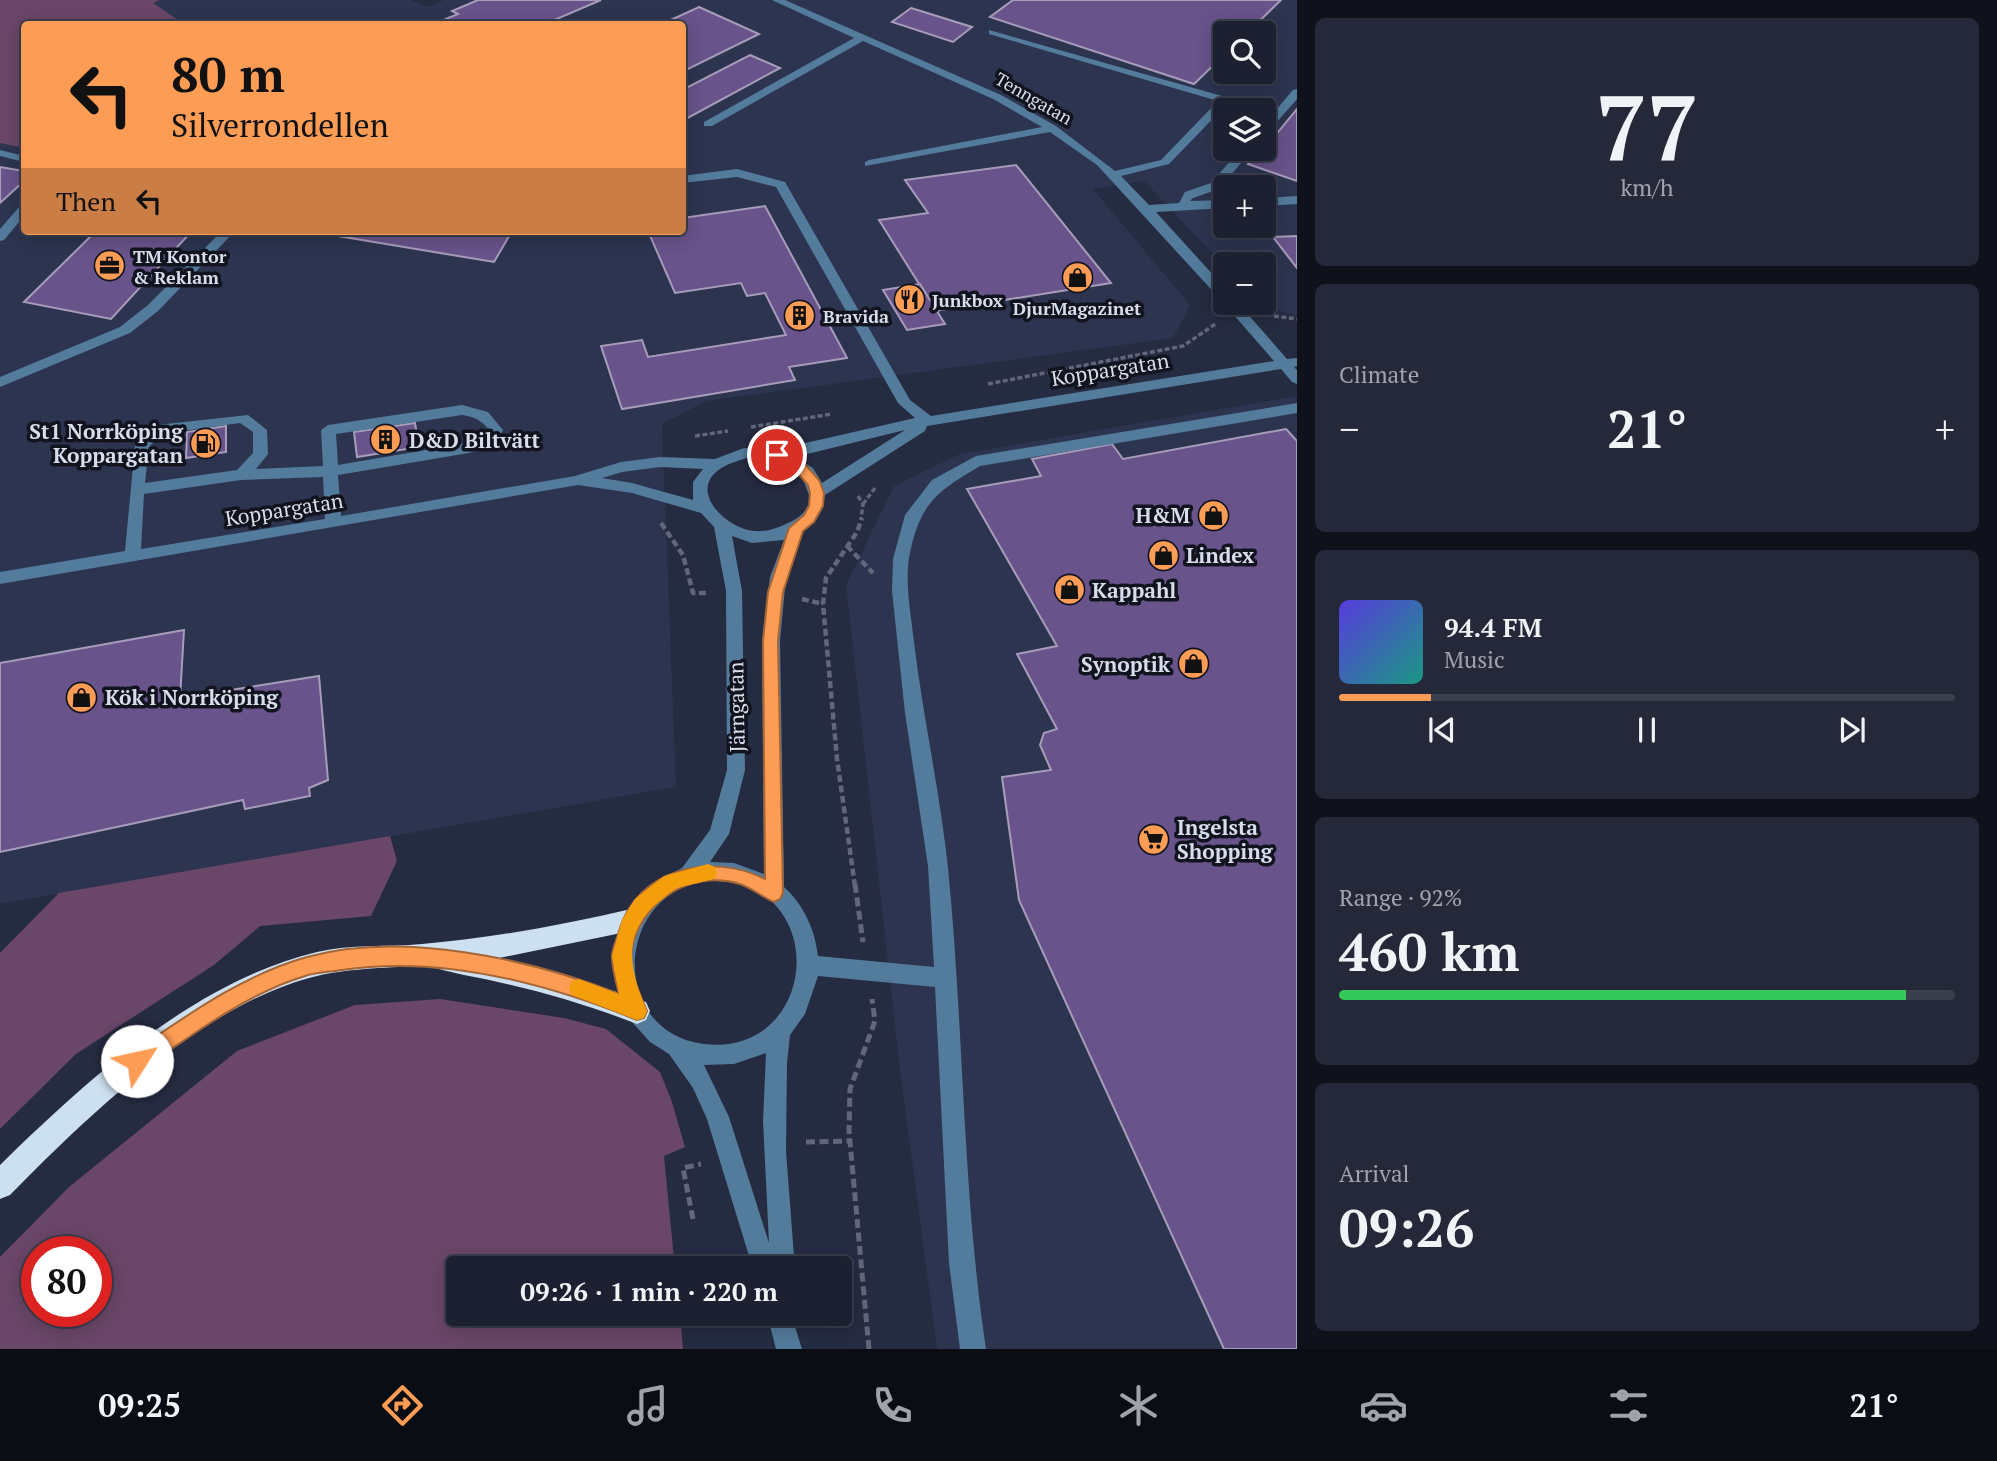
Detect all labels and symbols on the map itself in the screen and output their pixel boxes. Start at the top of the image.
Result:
street label: Tenngatan [991,66,1077,130]
place label: TM Kontor & Reklam [133,244,227,289]
office icon: TM Kontor & Reklam [93,249,127,283]
shop icon: DjurMagazinet [1060,261,1094,295]
restaurant icon: Junkbox [892,283,926,317]
place label: Junkbox [932,288,1003,312]
place label: DjurMagazinet [1013,296,1141,320]
building icon: Bravida [783,299,817,333]
place label: Bravida [823,304,889,328]
street label: Koppargatan [1049,346,1172,392]
place label: St1 Norrköping Koppargatan [29,417,184,469]
building icon: D&D Biltvätt [369,423,403,457]
pin [747,425,807,485]
fuel station icon: St1 Norrköping Koppargatan [189,426,223,460]
place label: D&D Biltvätt [409,426,540,454]
street label: Koppargatan [223,486,346,532]
shop icon: H&M [1196,498,1230,532]
place label: H&M [1136,501,1190,529]
shop icon: Lindex [1146,538,1180,572]
place label: Lindex [1186,541,1254,569]
shop icon: Kappahl [1052,573,1086,607]
place label: Kappahl [1092,576,1176,604]
shop icon: Synoptik [1176,647,1210,681]
place label: Synoptik [1081,650,1171,678]
street label: Järngatan [721,661,751,753]
shop icon: Kök i Norrköping [65,680,99,714]
place label: Kök i Norrköping [105,683,279,711]
place label: Ingelsta Shopping [1177,813,1274,865]
supermarket icon: Ingelsta Shopping [1137,822,1171,856]
position arrow [100,1024,174,1098]
speed limit sign: 80 [21,1236,112,1327]

